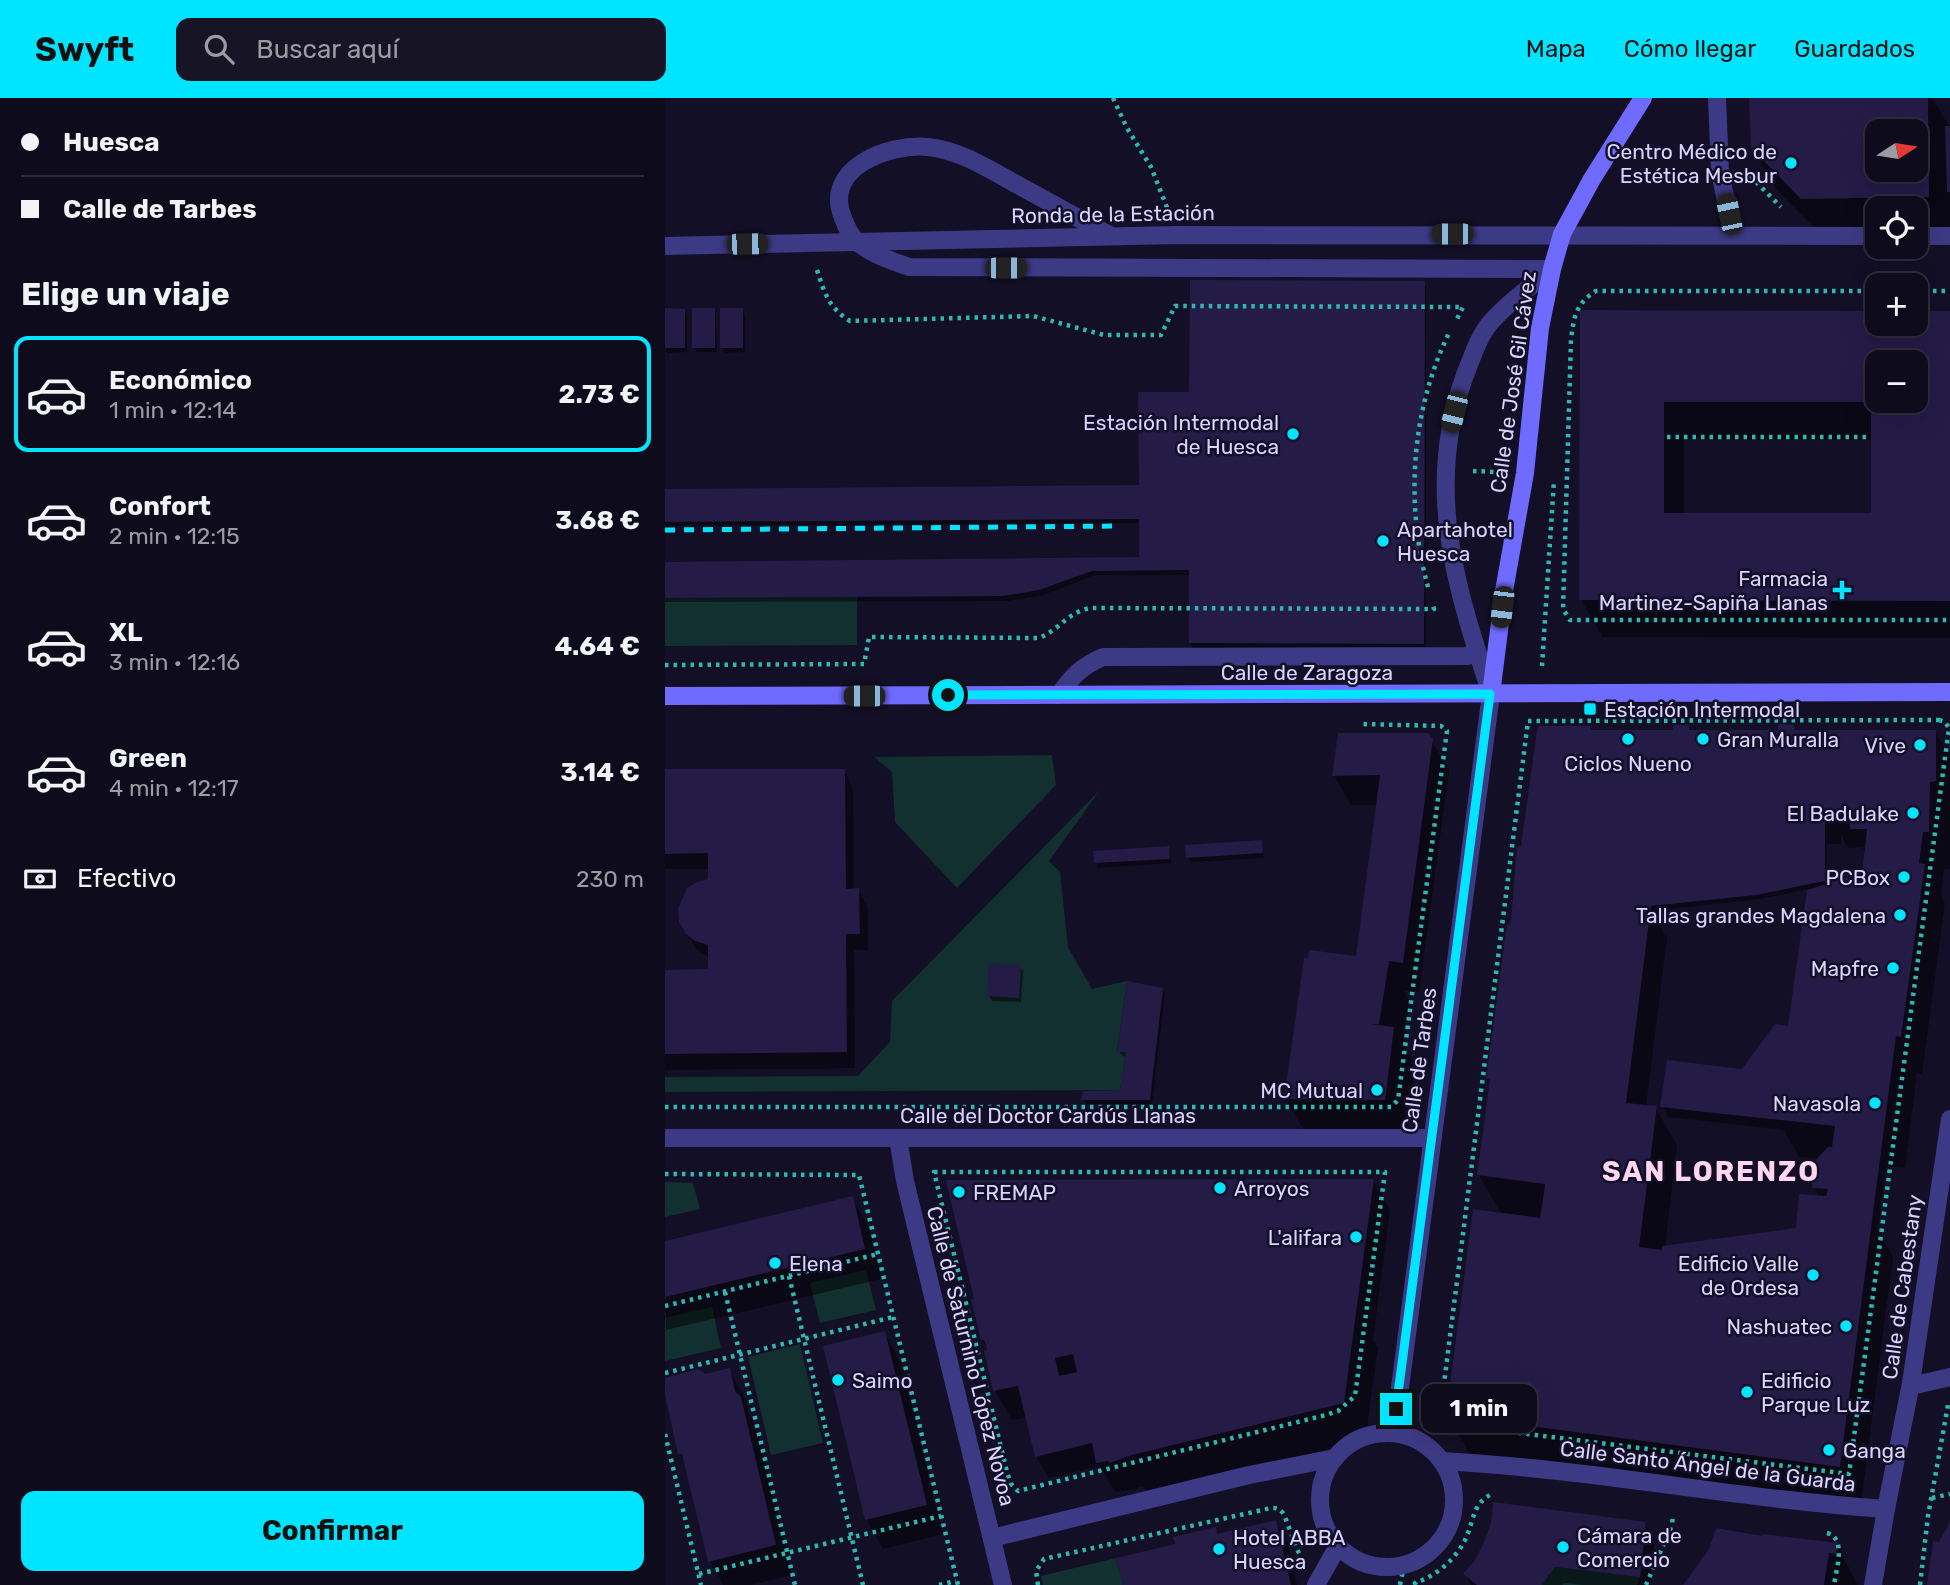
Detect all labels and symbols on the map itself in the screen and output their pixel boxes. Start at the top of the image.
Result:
north arrow [1865,119,1929,182]
place label: Centro Médico de Estética Mesbur [1606,139,1777,188]
marker: Centro Médico de Estética Mesbur [1783,155,1799,171]
car [1715,191,1744,237]
street label: Ronda de la Estación [1011,200,1215,228]
car [1432,224,1474,245]
car [726,233,769,255]
car [986,258,1028,279]
street label: Calle de José Gil Cávez [1485,269,1541,495]
car [1439,389,1470,435]
place label: Estación Intermodal de Huesca [1083,410,1279,459]
marker: Estación Intermodal de Huesca [1285,426,1301,442]
place label: Apartahotel Huesca [1397,517,1513,566]
marker: Apartahotel Huesca [1375,533,1391,549]
place label: Farmacia Martinez-Sapiña Llanas [1599,566,1828,615]
marker: Farmacia Martinez-Sapiña Llanas [1834,582,1850,598]
car [1490,585,1515,629]
street label: Calle de Zaragoza [1221,660,1393,685]
route start [932,679,964,711]
car [844,686,886,707]
place label: Estación Intermodal [1604,697,1800,722]
marker: Estación Intermodal [1582,701,1598,717]
place label: Gran Muralla [1717,727,1839,752]
marker: Ciclos Nueno [1620,731,1636,747]
marker: Gran Muralla [1695,731,1711,747]
place label: Vive [1864,733,1906,758]
marker: Vive [1912,737,1928,753]
place label: Ciclos Nueno [1564,751,1692,776]
place label: El Badulake [1786,801,1899,826]
marker: El Badulake [1905,805,1921,821]
place label: PCBox [1825,865,1890,890]
marker: PCBox [1896,869,1912,885]
place label: Tallas grandes Magdalena [1636,903,1886,928]
marker: Tallas grandes Magdalena [1892,907,1908,923]
place label: Mapfre [1811,956,1879,981]
marker: Mapfre [1885,960,1901,976]
street label: Calle de Tarbes [1396,986,1442,1134]
place label: MC Mutual [1260,1078,1363,1103]
marker: MC Mutual [1369,1082,1385,1098]
place label: Navasola [1773,1091,1861,1116]
marker: Navasola [1867,1095,1883,1111]
street label: Calle del Doctor Cardús Llanas [900,1103,1196,1128]
district label: SAN LORENZO [1602,1155,1820,1188]
place label: Arroyos [1234,1176,1309,1201]
place label: FREMAP [973,1180,1056,1205]
marker: Arroyos [1212,1180,1228,1196]
marker: FREMAP [951,1184,967,1200]
street label: Calle de Cabestany [1877,1193,1927,1381]
street label: Calle de Saturnino López Novoa [922,1203,1020,1509]
place label: L'alifara [1268,1225,1342,1250]
marker: L'alifara [1348,1229,1364,1245]
place label: Elena [789,1251,843,1276]
place label: Edificio Valle de Ordesa [1678,1251,1799,1300]
marker: Elena [767,1255,783,1271]
marker: Edificio Valle de Ordesa [1805,1267,1821,1283]
place label: Nashuatec [1727,1314,1832,1339]
marker: Nashuatec [1838,1318,1854,1334]
place label: Saimo [852,1368,912,1393]
place label: Edificio Parque Luz [1761,1368,1871,1417]
marker: Saimo [830,1372,846,1388]
callout: 1 min [1421,1384,1536,1434]
marker: Edificio Parque Luz [1739,1384,1755,1400]
route end [1380,1393,1412,1425]
street label: Calle Santo Ángel de la Guarda [1559,1435,1857,1497]
place label: Ganga [1843,1438,1906,1463]
marker: Ganga [1821,1442,1837,1458]
place label: Cámara de Comercio [1577,1523,1682,1572]
place label: Hotel ABBA Huesca [1233,1525,1346,1574]
marker: Cámara de Comercio [1555,1539,1571,1555]
marker: Hotel ABBA Huesca [1211,1541,1227,1557]

